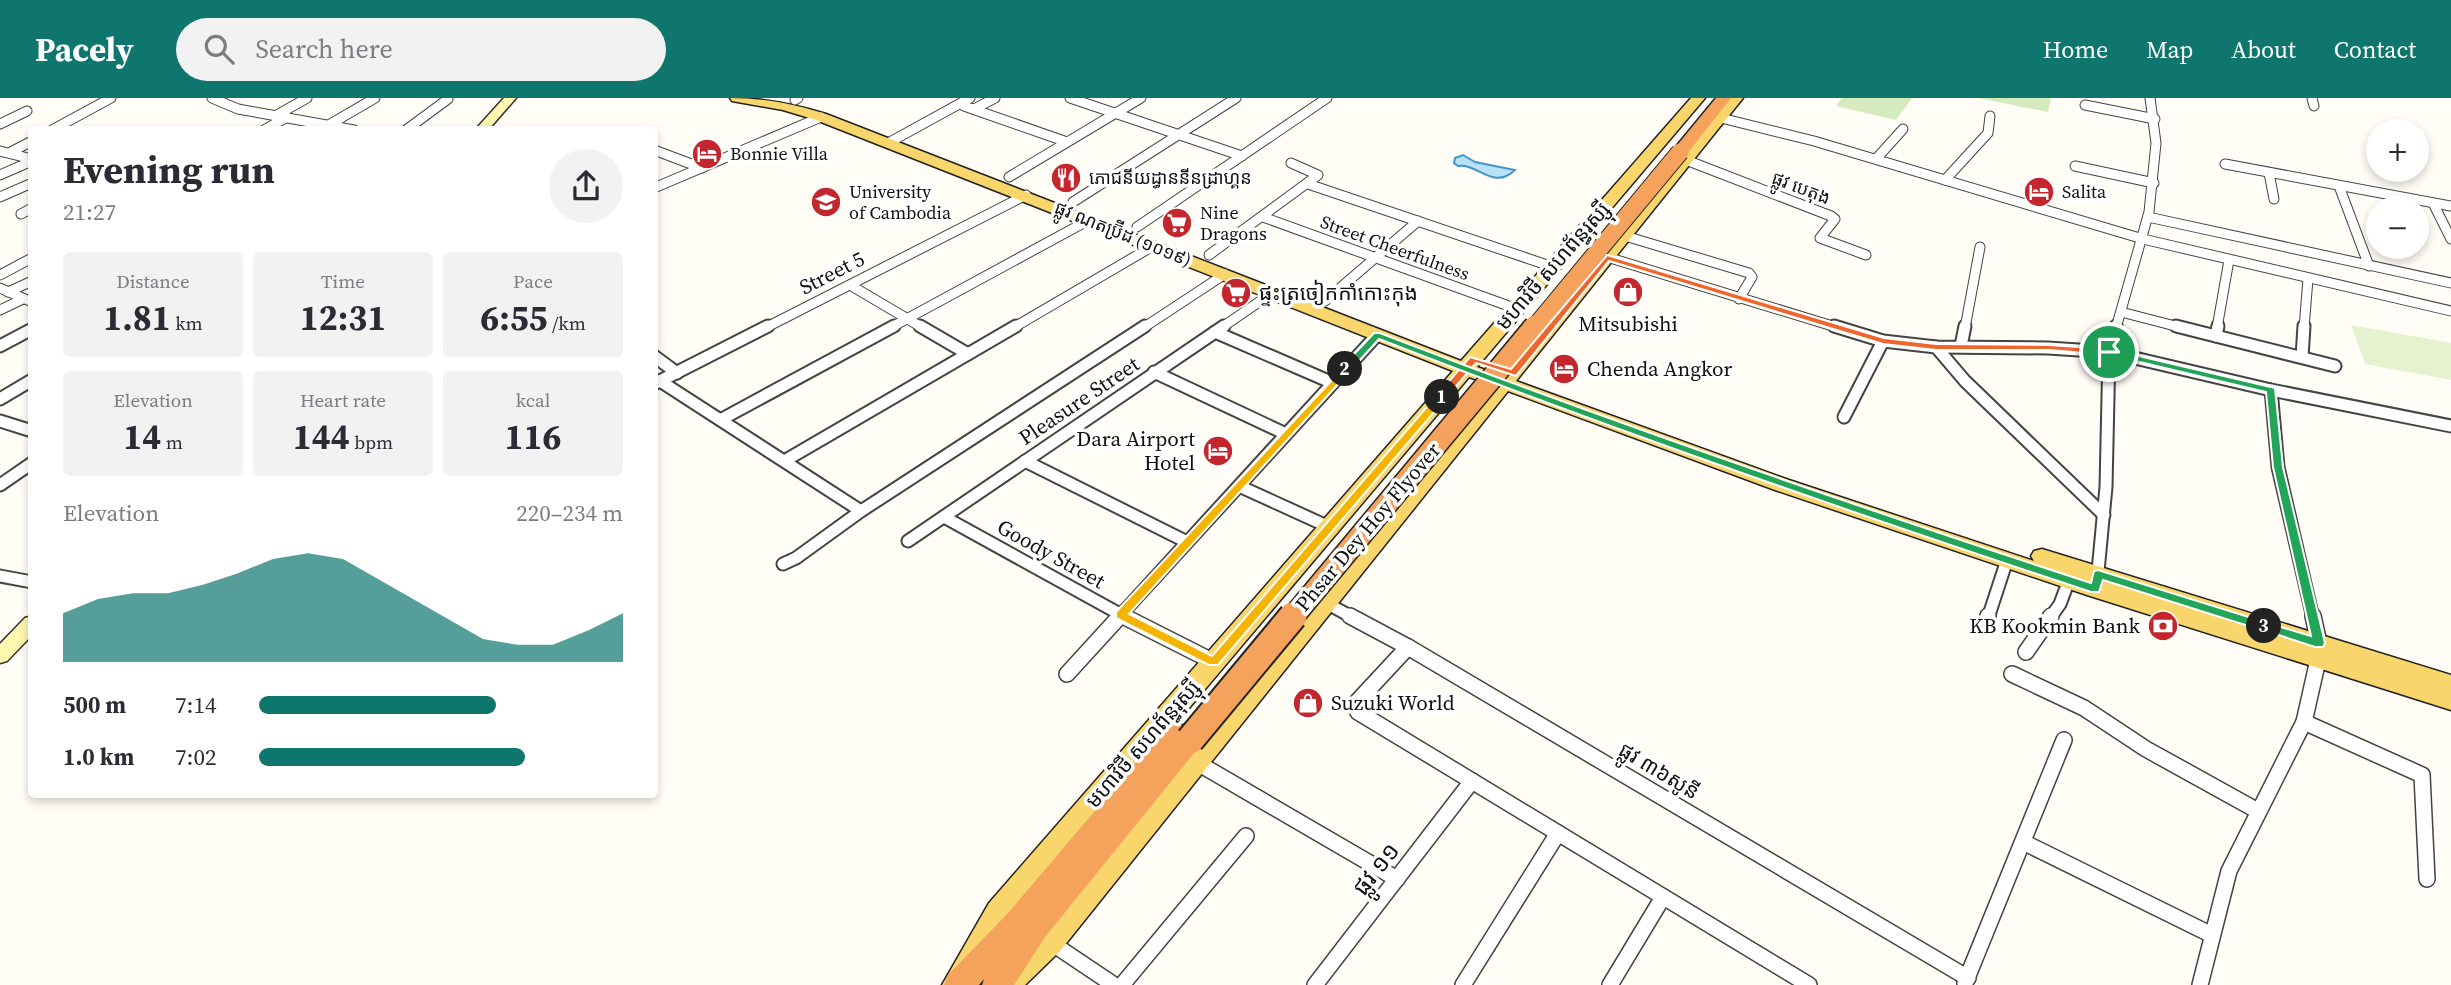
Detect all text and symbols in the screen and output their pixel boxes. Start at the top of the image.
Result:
search box [176,18,666,81]
text: Pacely [35,27,134,72]
icon: search [200,30,238,68]
text: Search here [256,31,393,67]
text: Home [2043,33,2108,66]
text: Map [2146,33,2193,66]
text: About [2231,33,2296,66]
text: Contact [2334,33,2416,66]
map controls [2366,119,2429,259]
button: + [2366,119,2429,182]
hotel icon: Bonnie Villa [690,137,724,171]
place label: Bonnie Villa [730,141,829,166]
text: Evening run [63,144,275,196]
button: share [549,149,623,223]
restaurant icon: ភោជនីយដ្ធាននីនដ្រាហ្គន [1049,161,1083,195]
place label: ភោជនីយដ្ធាននីនដ្រាហ្គន [1089,165,1252,190]
street label: ផ្លូវ បេតុង [1767,165,1834,214]
hotel icon: Salita [2022,175,2056,209]
place label: University of Cambodia [849,179,952,225]
place label: Salita [2062,179,2107,204]
school or university icon: University of Cambodia [809,185,843,219]
street label: ផ្លូវ ណតប្រ៊ីដ (១០១៩) [1049,195,1195,276]
street label: មហាវិថី សហព័ន្ធរុស្ស៊ី [1489,195,1620,339]
text: 21:27 [63,196,116,228]
button: − [2366,196,2429,259]
place label: Nine Dragons [1200,200,1267,246]
supermarket icon: Nine Dragons [1160,206,1194,240]
street label: Street Cheerfulness [1317,209,1473,286]
street label: Street 5 [794,244,869,301]
text: Distance [116,268,190,294]
text: Time [321,268,365,294]
text: Pace [513,268,553,294]
shop icon: Mitsubishi [1611,275,1645,309]
supermarket icon: ផ្ទះត្រចៀកកាំកោះកុង [1219,276,1253,310]
place label: ផ្ទះត្រចៀកកាំកោះកុង [1259,278,1418,307]
text: 1.81 [103,294,171,342]
text: 12:31 [300,294,386,342]
text: 6:55 [480,294,548,342]
place label: Mitsubishi [1578,309,1678,338]
text: km [171,310,203,336]
text: /km [548,310,586,336]
pin [2079,322,2139,382]
icon: arrive [2090,333,2128,371]
street label: Pleasure Street [1013,349,1145,452]
pin: 2 [1328,352,1362,386]
hotel icon: Chenda Angkor [1547,352,1581,386]
place label: Chenda Angkor [1587,354,1733,383]
text: 2 [1339,355,1350,381]
pin: 1 [1424,380,1460,414]
text: 1 [1436,383,1447,409]
text: Elevation [113,387,193,413]
text: Heart rate [300,387,386,413]
text: kcal [516,387,550,413]
text: 14 [123,413,161,461]
text: 144 [293,413,350,461]
text: 116 [505,413,561,461]
place label: Dara Airport Hotel [1076,424,1195,477]
text: m [161,429,183,455]
text: bpm [350,429,393,455]
hotel icon: Dara Airport Hotel [1201,434,1235,468]
street label: Phsar Dey Hoy Flyover [1288,436,1447,617]
text: Elevation [63,497,159,529]
text: 220–234 m [516,497,623,529]
street label: Goody Street [992,512,1110,595]
pin: 3 [2246,608,2282,644]
bank icon: KB Kookmin Bank [2146,609,2180,643]
place label: KB Kookmin Bank [1969,611,2141,640]
text: 3 [2258,612,2269,638]
street label: មហាវិថី សហព័ន្ធរុស្ស៊ី [1079,673,1210,817]
shop icon: Suzuki World [1291,686,1325,720]
place label: Suzuki World [1331,688,1455,717]
text: 500 m [63,689,126,721]
text: 7:14 [175,689,216,721]
street label: ផ្លូវ ៣៦សូនី [1611,735,1705,810]
text: 1.0 km [63,741,134,773]
text: 7:02 [175,741,216,773]
street label: ផ្លូវ ១១ [1344,835,1412,906]

